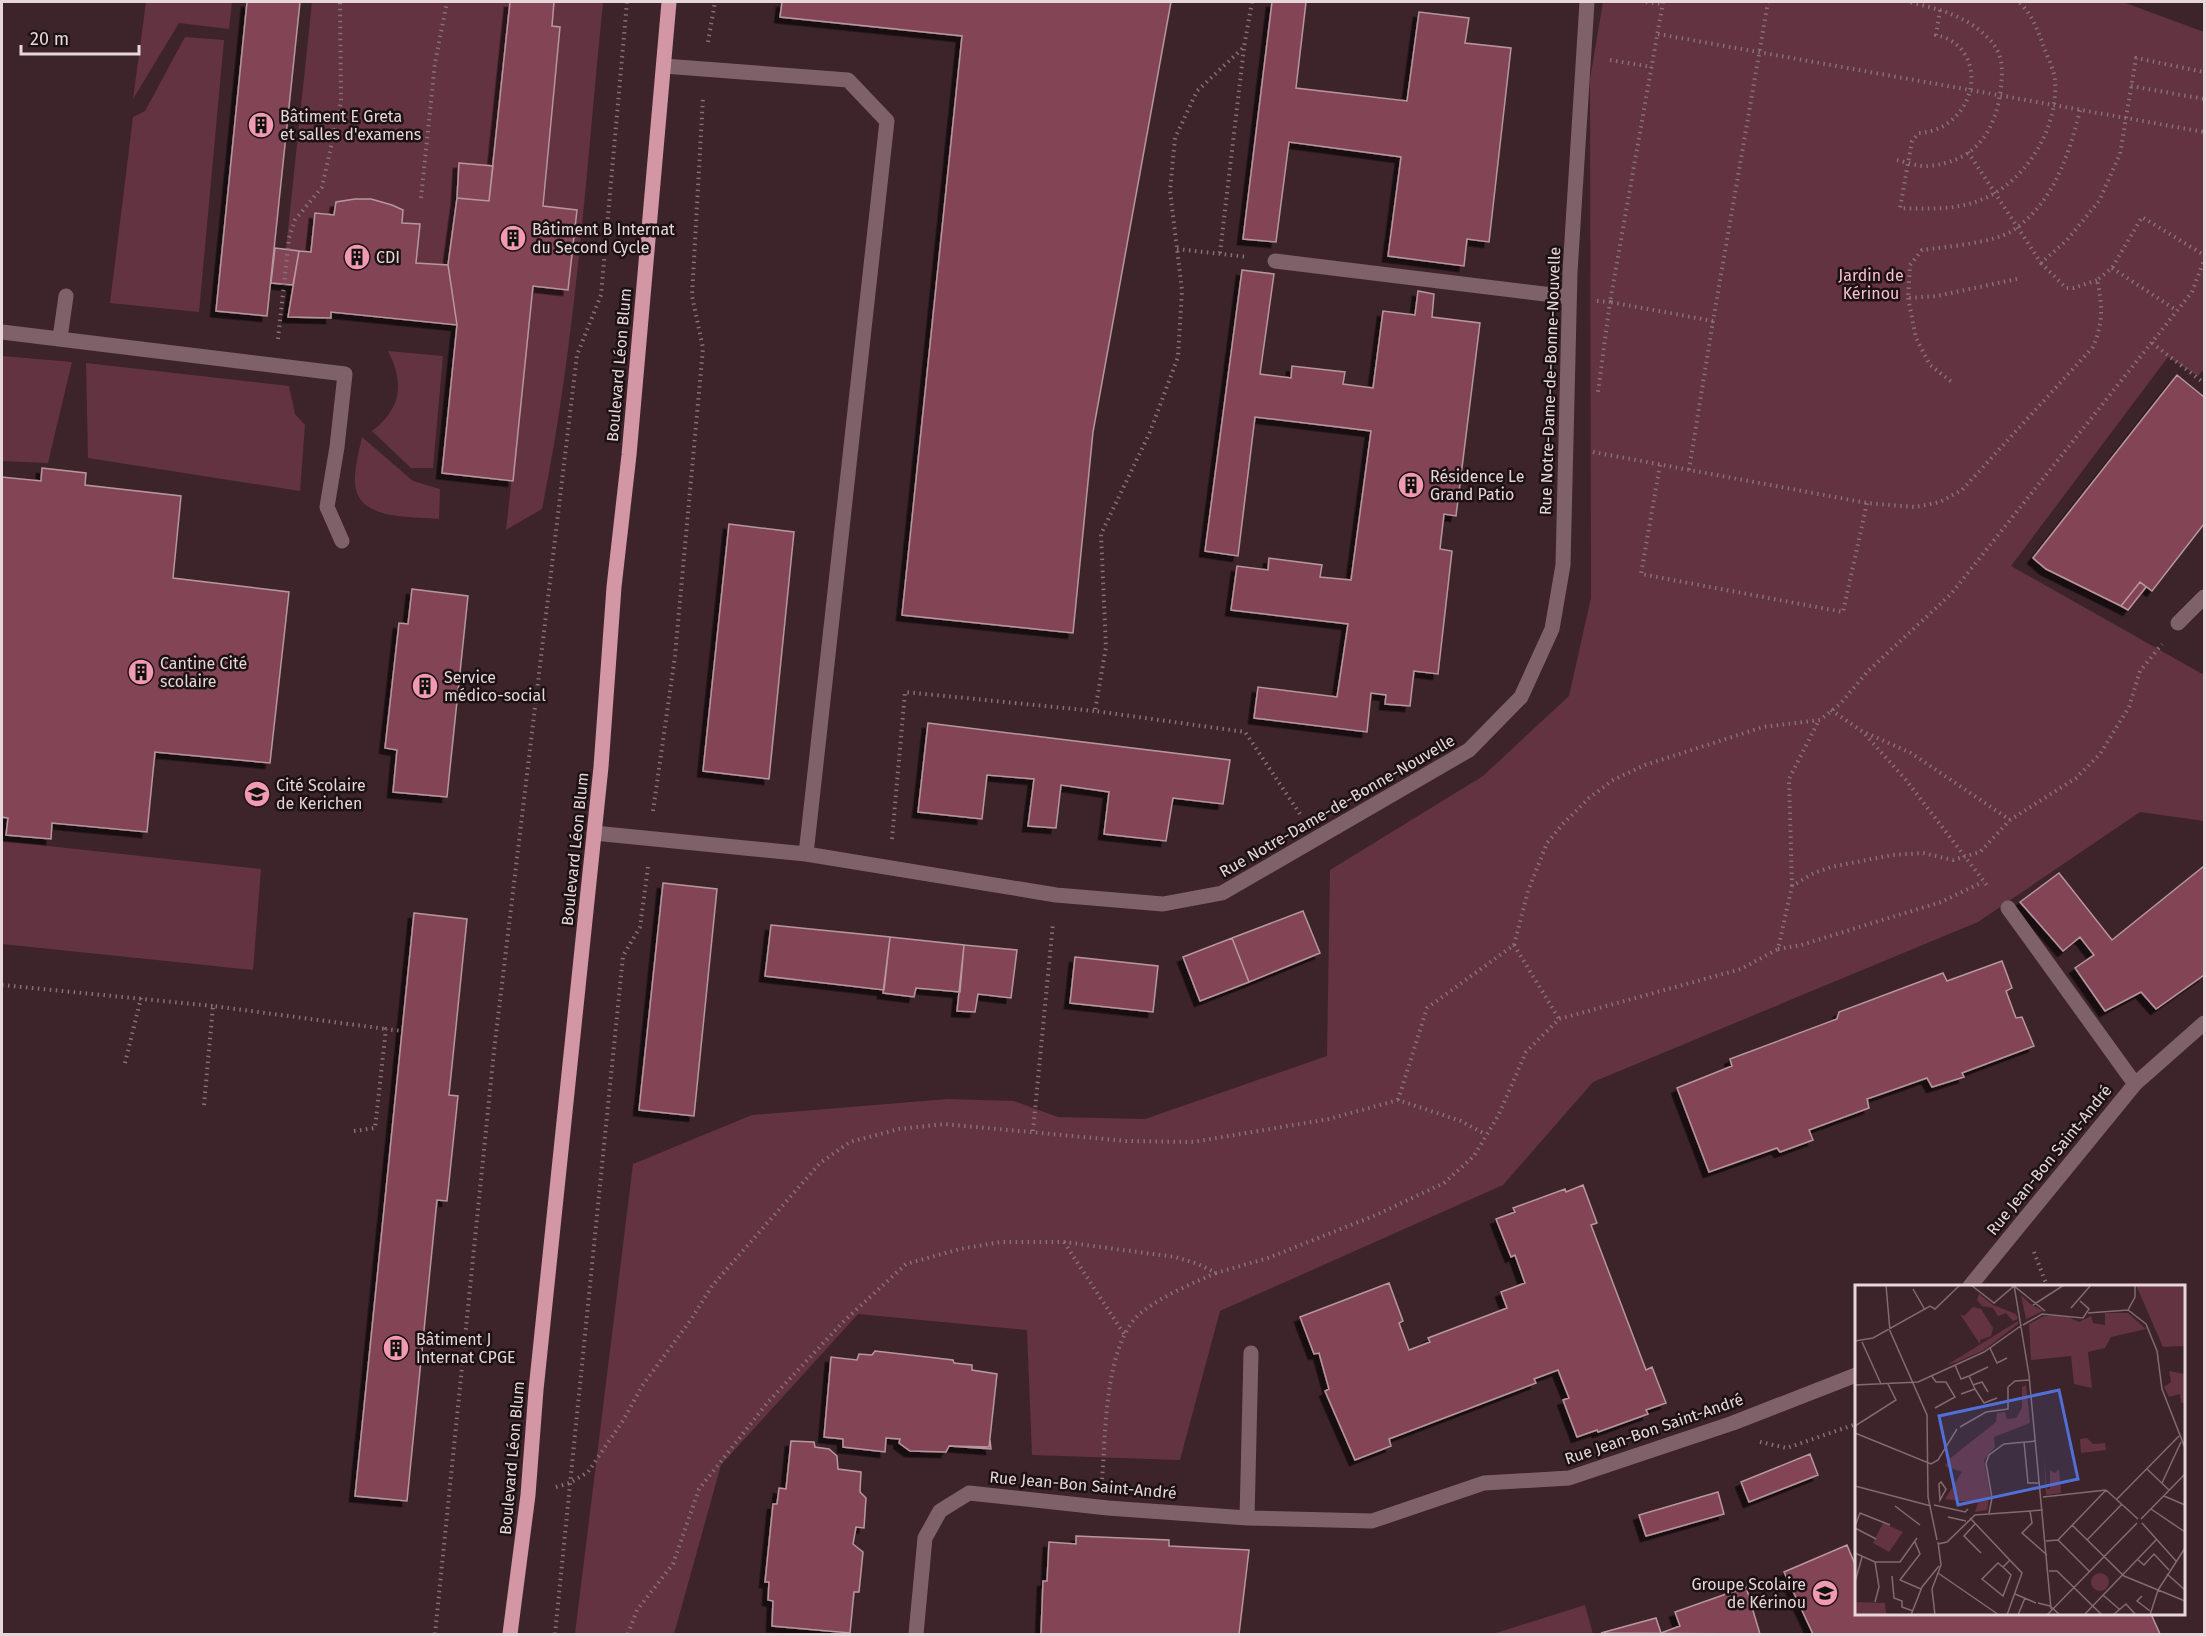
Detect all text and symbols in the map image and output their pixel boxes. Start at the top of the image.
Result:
scale bar [21,18,140,56]
text: 20 m [30,28,69,50]
place label: Bâtiment E Greta et salles d'examens [280,107,421,144]
building icon: Bâtiment E Greta et salles d'examens [246,110,276,140]
place label: Bâtiment B Internat du Second Cycle [532,220,675,257]
building icon: Bâtiment B Internat du Second Cycle [498,223,528,253]
building icon: CDI [342,242,372,272]
street label: Rue Notre-Dame-de-Bonne-Nouvelle [1536,247,1564,515]
place label: CDI [376,248,400,267]
park label: Jardin de Kérinou [1838,266,1904,303]
street label: Boulevard Léon Blum [603,287,635,443]
place label: Résidence Le Grand Patio [1430,467,1524,504]
building icon: Résidence Le Grand Patio [1396,470,1426,500]
place label: Cantine Cité scolaire [160,654,247,691]
building icon: Cantine Cité scolaire [126,657,156,687]
place label: Service médico-social [444,668,546,705]
building icon: Service médico-social [410,671,440,701]
street label: Rue Notre-Dame-de-Bonne-Nouvelle [1216,731,1458,881]
street label: Boulevard Léon Blum [557,771,593,927]
place label: Cité Scolaire de Kerichen [276,776,366,813]
school or university icon: Cité Scolaire de Kerichen [242,779,272,809]
street label: Rue Jean-Bon Saint-André [1983,1081,2115,1239]
inset map [1855,1285,2185,1615]
place label: Bâtiment J Internat CPGE [416,1330,516,1367]
building icon: Bâtiment J Internat CPGE [381,1333,411,1363]
street label: Boulevard Léon Blum [496,1380,528,1536]
street label: Rue Jean-Bon Saint-André [1562,1389,1746,1469]
street label: Rue Jean-Bon Saint-André [989,1467,1177,1503]
place label: Groupe Scolaire de Kérinou [1691,1575,1806,1612]
school or university icon: Groupe Scolaire de Kérinou [1810,1578,1840,1608]

